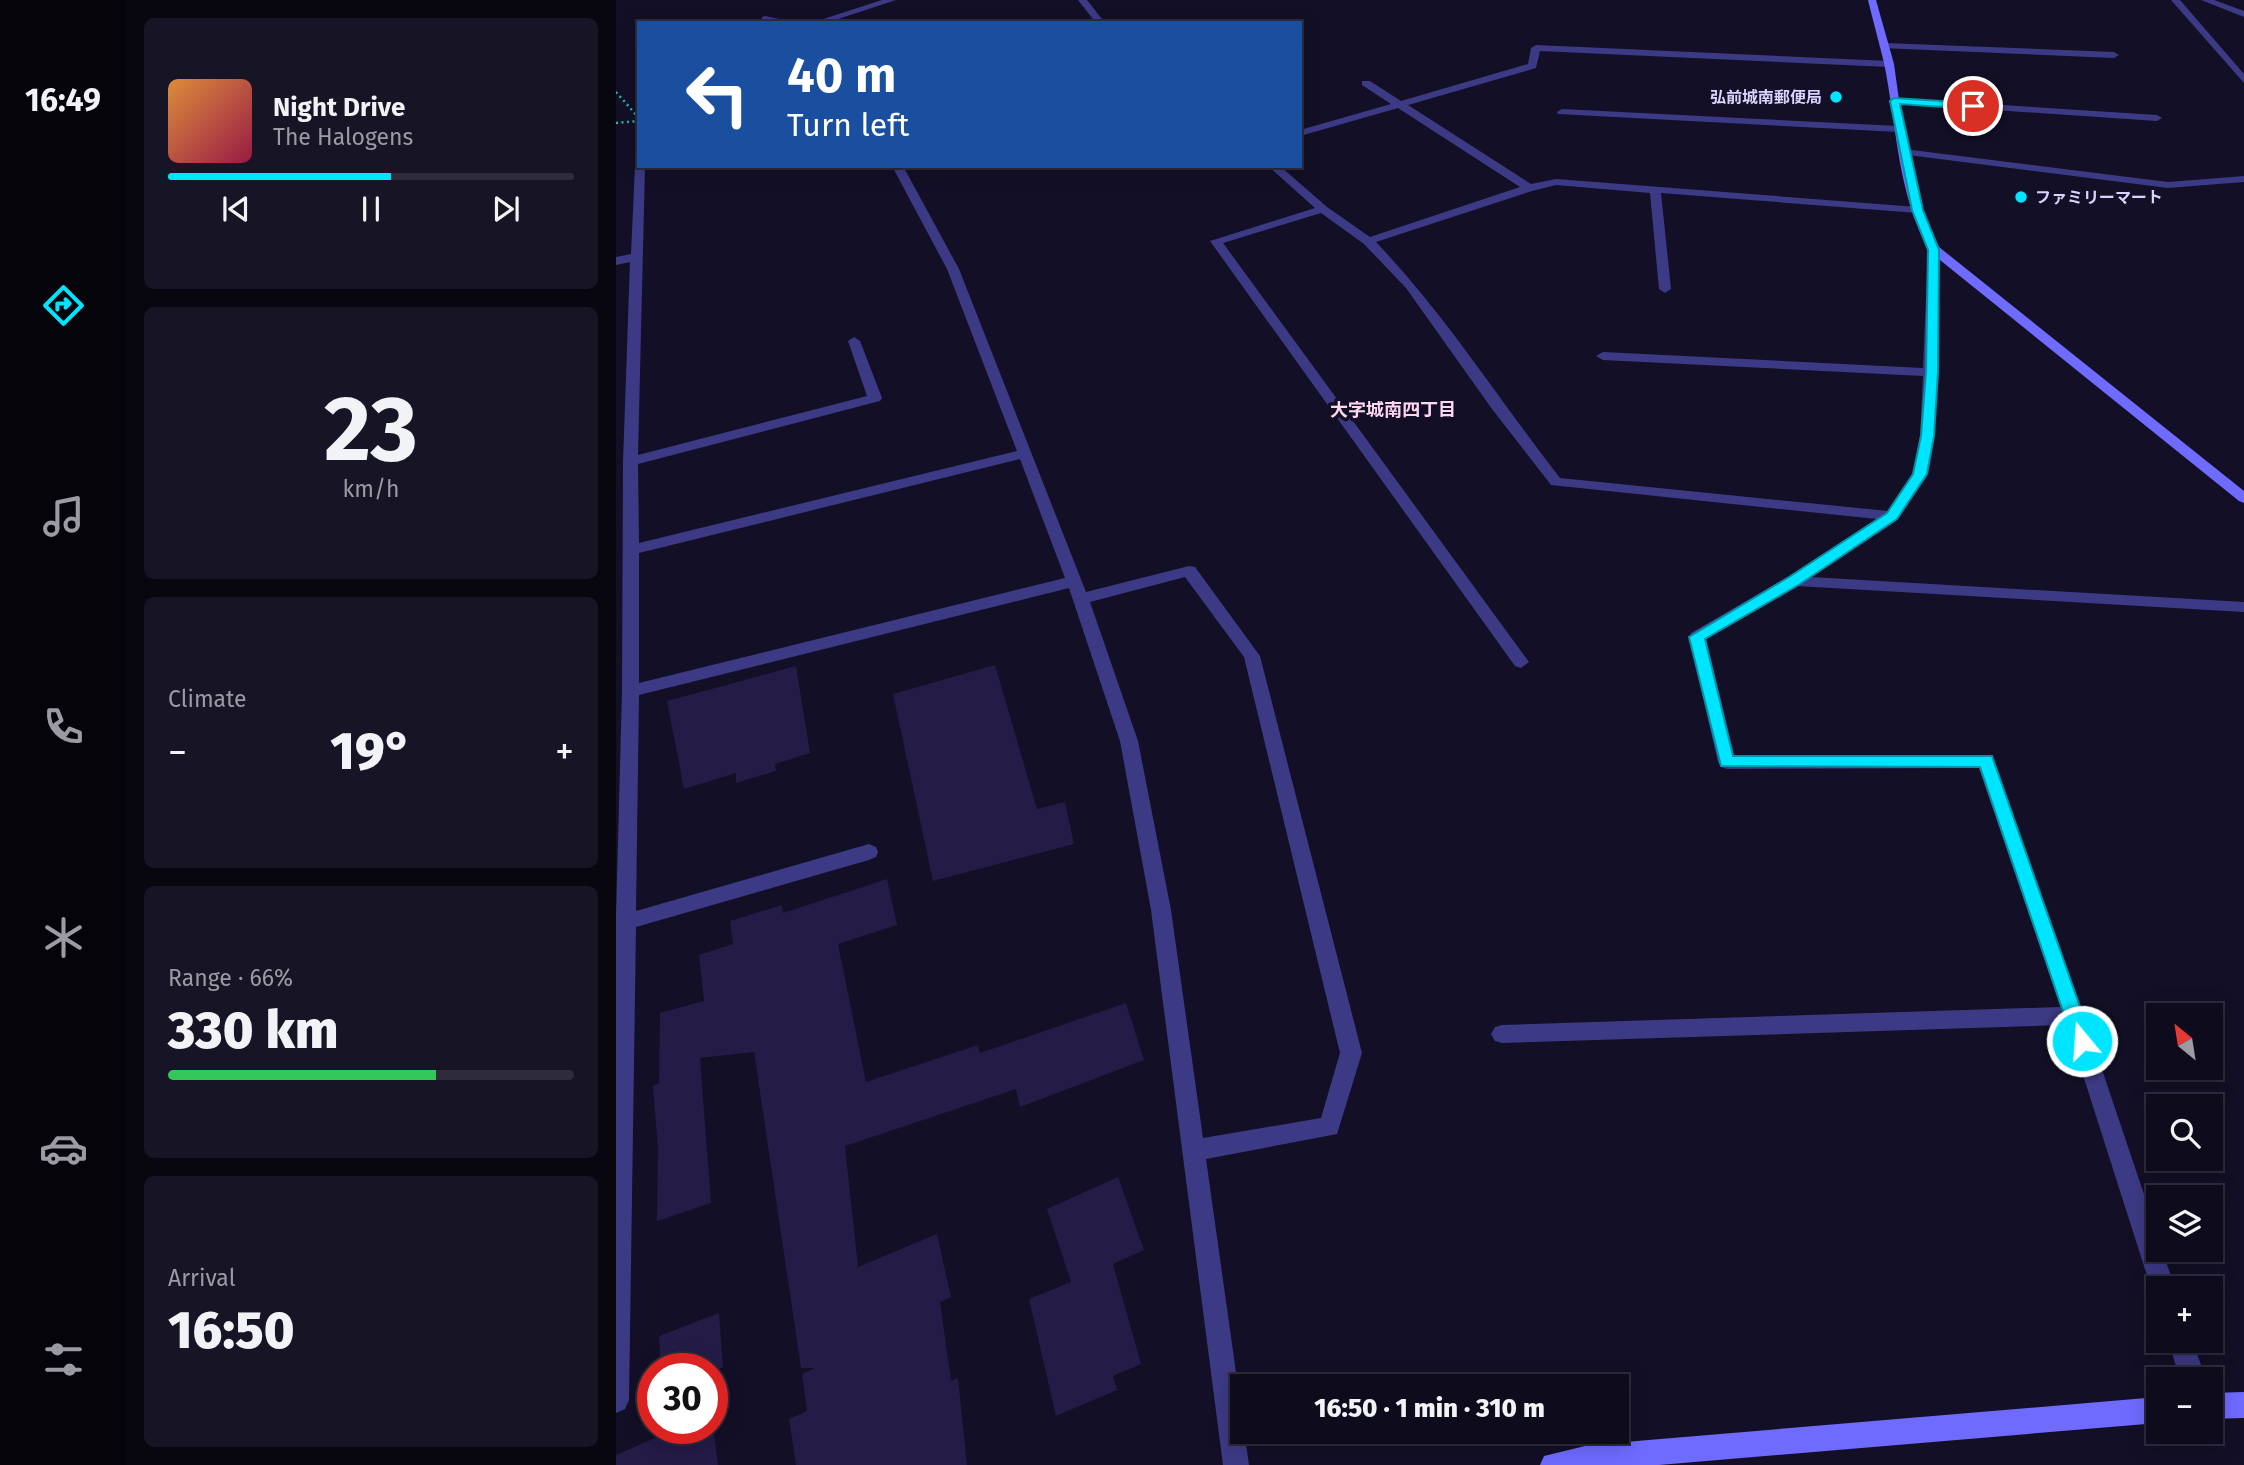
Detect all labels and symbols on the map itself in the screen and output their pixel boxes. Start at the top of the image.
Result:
pin [1943,76,2003,136]
place label: 弘前城南郵便局 [1710,88,1822,107]
marker: 弘前城南郵便局 [1828,89,1844,105]
place label: ファミリーマート [2035,188,2163,207]
marker: ファミリーマート [2013,189,2029,205]
district label: 大字城南四丁目 [1330,399,1456,421]
north arrow [2146,1003,2222,1080]
position arrow [2045,1004,2119,1078]
speed limit sign: 30 [637,1353,728,1444]

